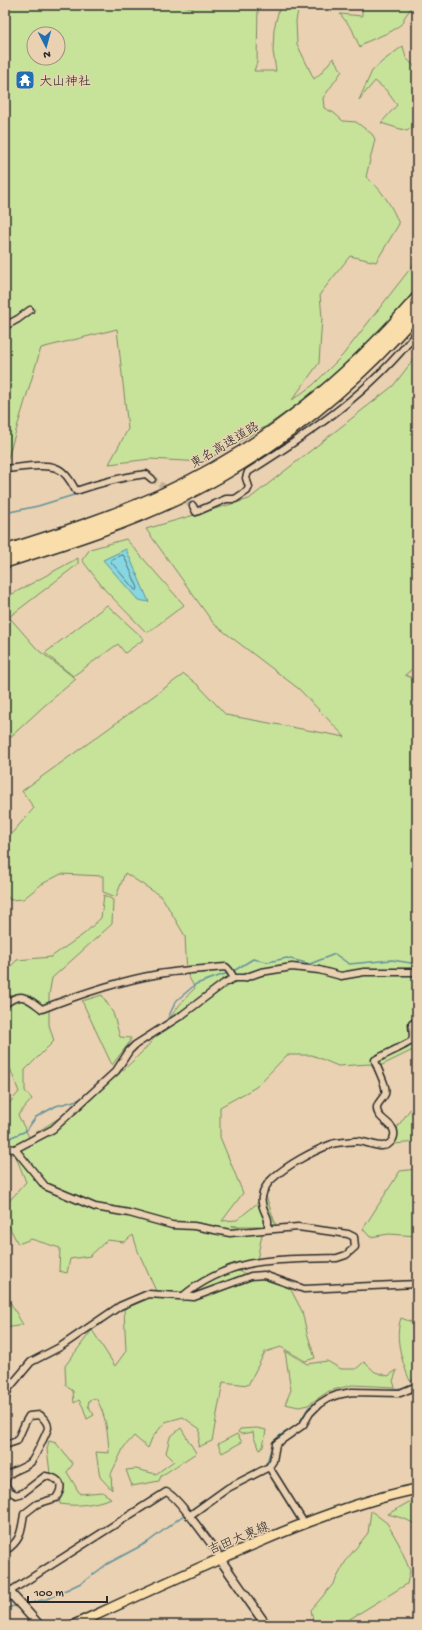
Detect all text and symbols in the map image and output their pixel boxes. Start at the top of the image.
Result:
north arrow [26,26,66,66]
text: N [43,48,51,60]
temple icon: 大山神社 [14,69,36,91]
place label: 大山神社 [39,74,91,90]
street label: 東名高速道路 [188,420,263,473]
street label: 吉田大東線 [206,1518,273,1559]
scale bar [28,1578,107,1604]
text: 100 m [33,1587,64,1601]

